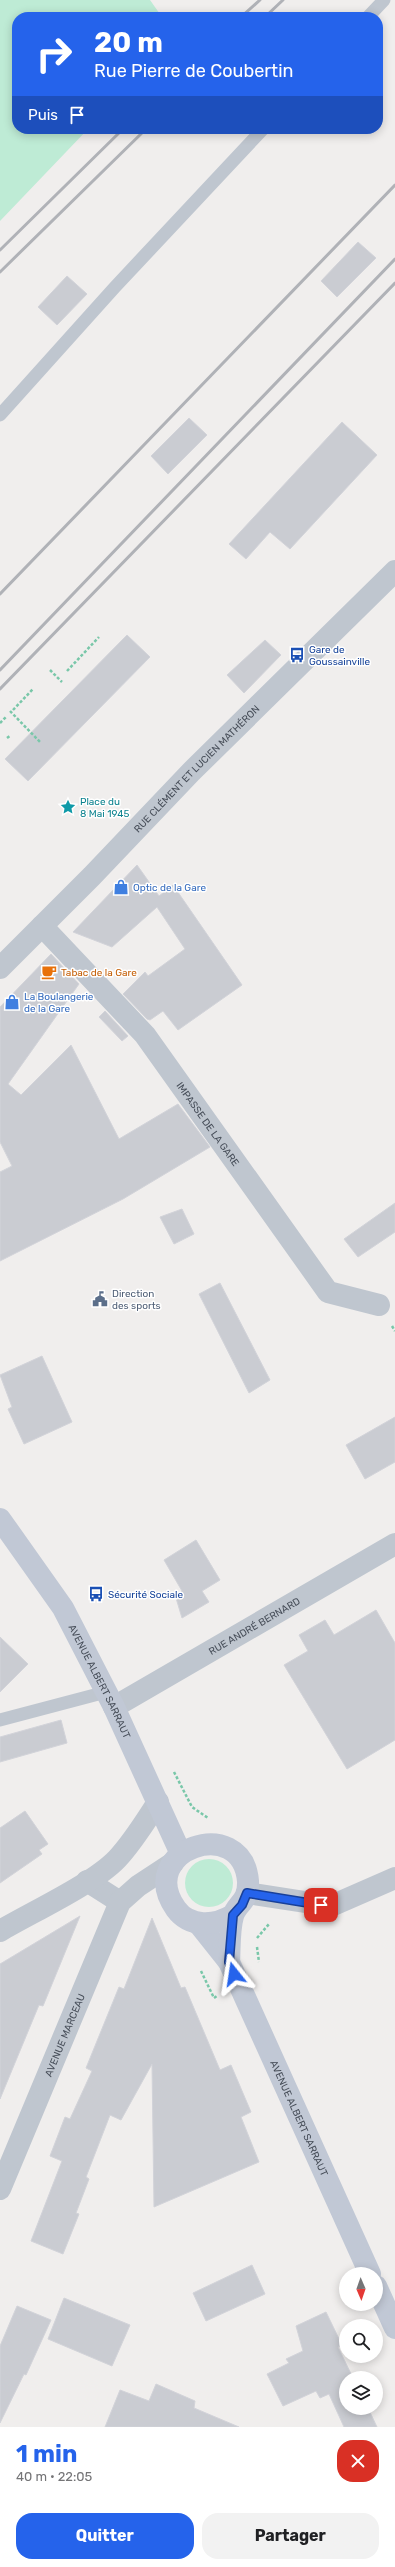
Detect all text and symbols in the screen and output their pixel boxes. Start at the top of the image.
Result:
text: 20 m [94,26,163,59]
icon: right [28,28,80,80]
text: Rue Pierre de Coubertin [94,60,293,82]
icon: arrive [66,104,88,126]
text: Puis [28,106,58,124]
place label: Gare de Goussainville [309,644,370,668]
bus stop icon: Gare de Goussainville [288,646,306,664]
street label: RUE CLÉMENT ET LUCIEN MATHÉRON [132,703,262,835]
place label: Place du 8 Mai 1945 [80,796,129,820]
place icon: Place du 8 Mai 1945 [59,798,77,816]
shop icon: Optic de la Gare [112,878,130,896]
place label: Optic de la Gare [133,882,206,894]
cafe icon: Tabac de la Gare [40,963,58,981]
place label: Tabac de la Gare [61,967,137,979]
place label: La Boulangerie de la Gare [24,991,94,1015]
shop icon: La Boulangerie de la Gare [3,993,21,1011]
street label: IMPASSE DE LA GARE [173,1080,241,1169]
place label: Direction des sports [112,1288,161,1312]
public building icon: Direction des sports [91,1290,109,1308]
bus stop icon: Sécurité Sociale [87,1585,105,1603]
place label: Sécurité Sociale [108,1589,183,1601]
street label: RUE ANDRÉ BERNARD [207,1595,303,1658]
street label: AVENUE ALBERT SARRAUT [65,1623,133,1741]
pin [304,1888,338,1922]
icon: arrive [310,1894,332,1916]
position arrow [213,1953,255,1995]
street label: AVENUE MARCEAU [43,1992,88,2079]
street label: AVENUE ALBERT SARRAUT [267,2059,330,2178]
north arrow [339,2267,383,2311]
map controls [339,2267,383,2415]
button: search [339,2319,383,2363]
button: layers [339,2371,383,2415]
text: 1 min [16,2440,77,2468]
button: close [337,2440,379,2482]
text: 40 m · 22:05 [16,2469,92,2484]
button: Quitter [16,2513,194,2559]
button: Partager [202,2513,379,2559]

